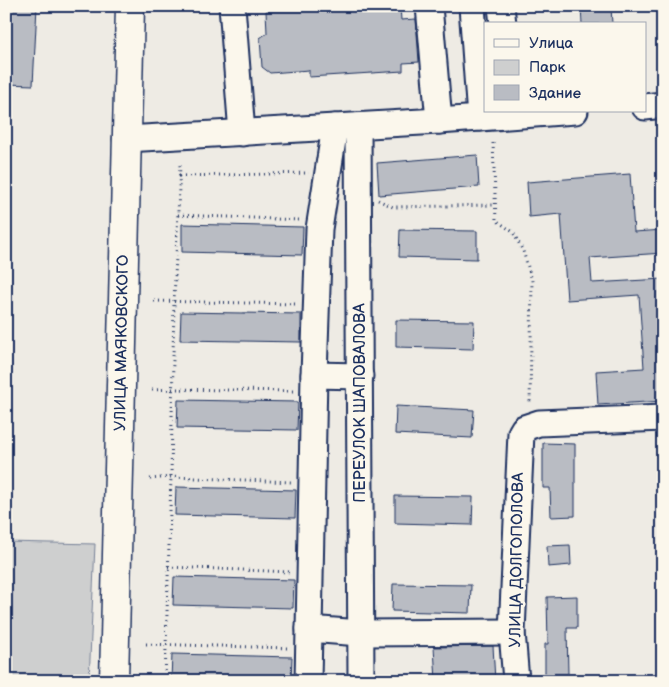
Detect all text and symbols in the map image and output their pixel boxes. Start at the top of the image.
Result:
legend [484,22,646,112]
text: Улица [529,34,574,53]
text: Парк [529,58,566,77]
text: Здание [529,84,581,103]
street label: УЛИЦА МАЯКОВСКОГО [111,254,133,431]
street label: ПЕРЕУЛОК ШАПОВАЛОВА [351,303,370,503]
street label: УЛИЦА ДОЛГОПОЛОВА [506,472,528,648]

